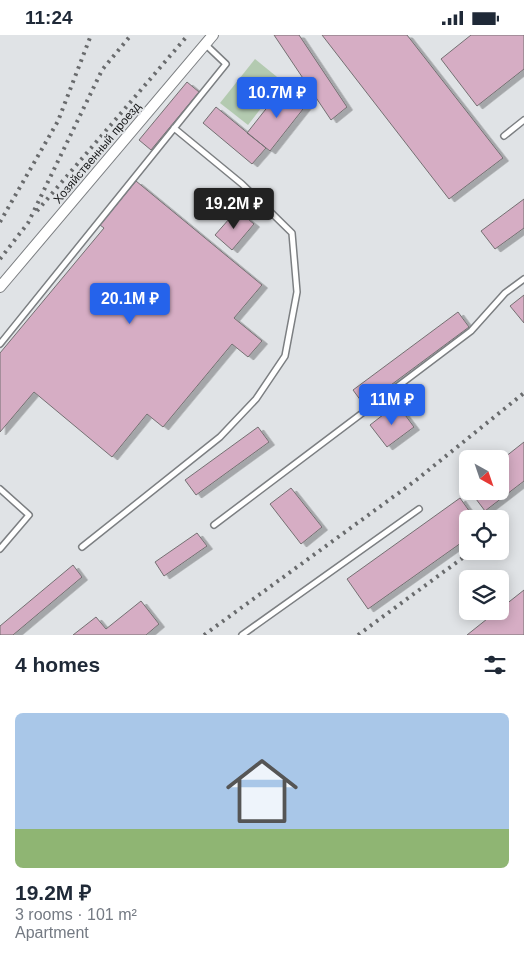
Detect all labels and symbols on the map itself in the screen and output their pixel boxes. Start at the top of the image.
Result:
pin: 10.7M ₽ [231,77,323,119]
street label: Хозяйственный проезд [51,99,143,207]
pin: 19.2M ₽ [188,187,280,230]
pin: 20.1M ₽ [84,283,176,325]
pin: 11M ₽ [357,383,427,426]
north arrow [459,450,509,500]

